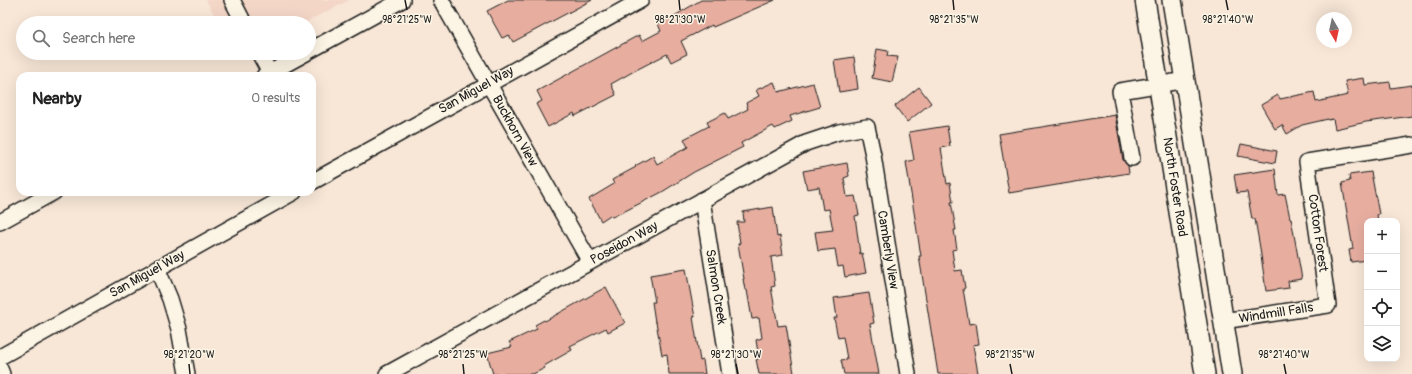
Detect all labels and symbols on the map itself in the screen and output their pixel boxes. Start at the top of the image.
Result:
north arrow [1316,12,1352,48]
text: 98°21'25"W [382,14,432,26]
text: 98°21'30"W [654,14,706,26]
text: 98°21'35"W [929,14,979,26]
text: 98°21'40"W [1202,14,1254,26]
street label: San Miguel Way [436,63,517,117]
street label: Buckhorn View [489,93,541,170]
street label: North Foster Road [1159,136,1191,238]
street label: Cotton Forest [1305,193,1331,274]
street label: Camberly View [874,209,902,291]
street label: Poseidon Way [588,218,661,268]
street label: San Miguel Way [107,247,188,301]
street label: Salmon Creek [702,248,730,326]
street label: Windmill Falls [1238,299,1314,327]
text: 98°21'20"W [163,349,215,361]
text: 98°21'25"W [438,349,488,361]
text: 98°21'30"W [710,349,762,361]
text: 98°21'35"W [985,349,1035,361]
text: 98°21'40"W [1258,349,1310,361]

